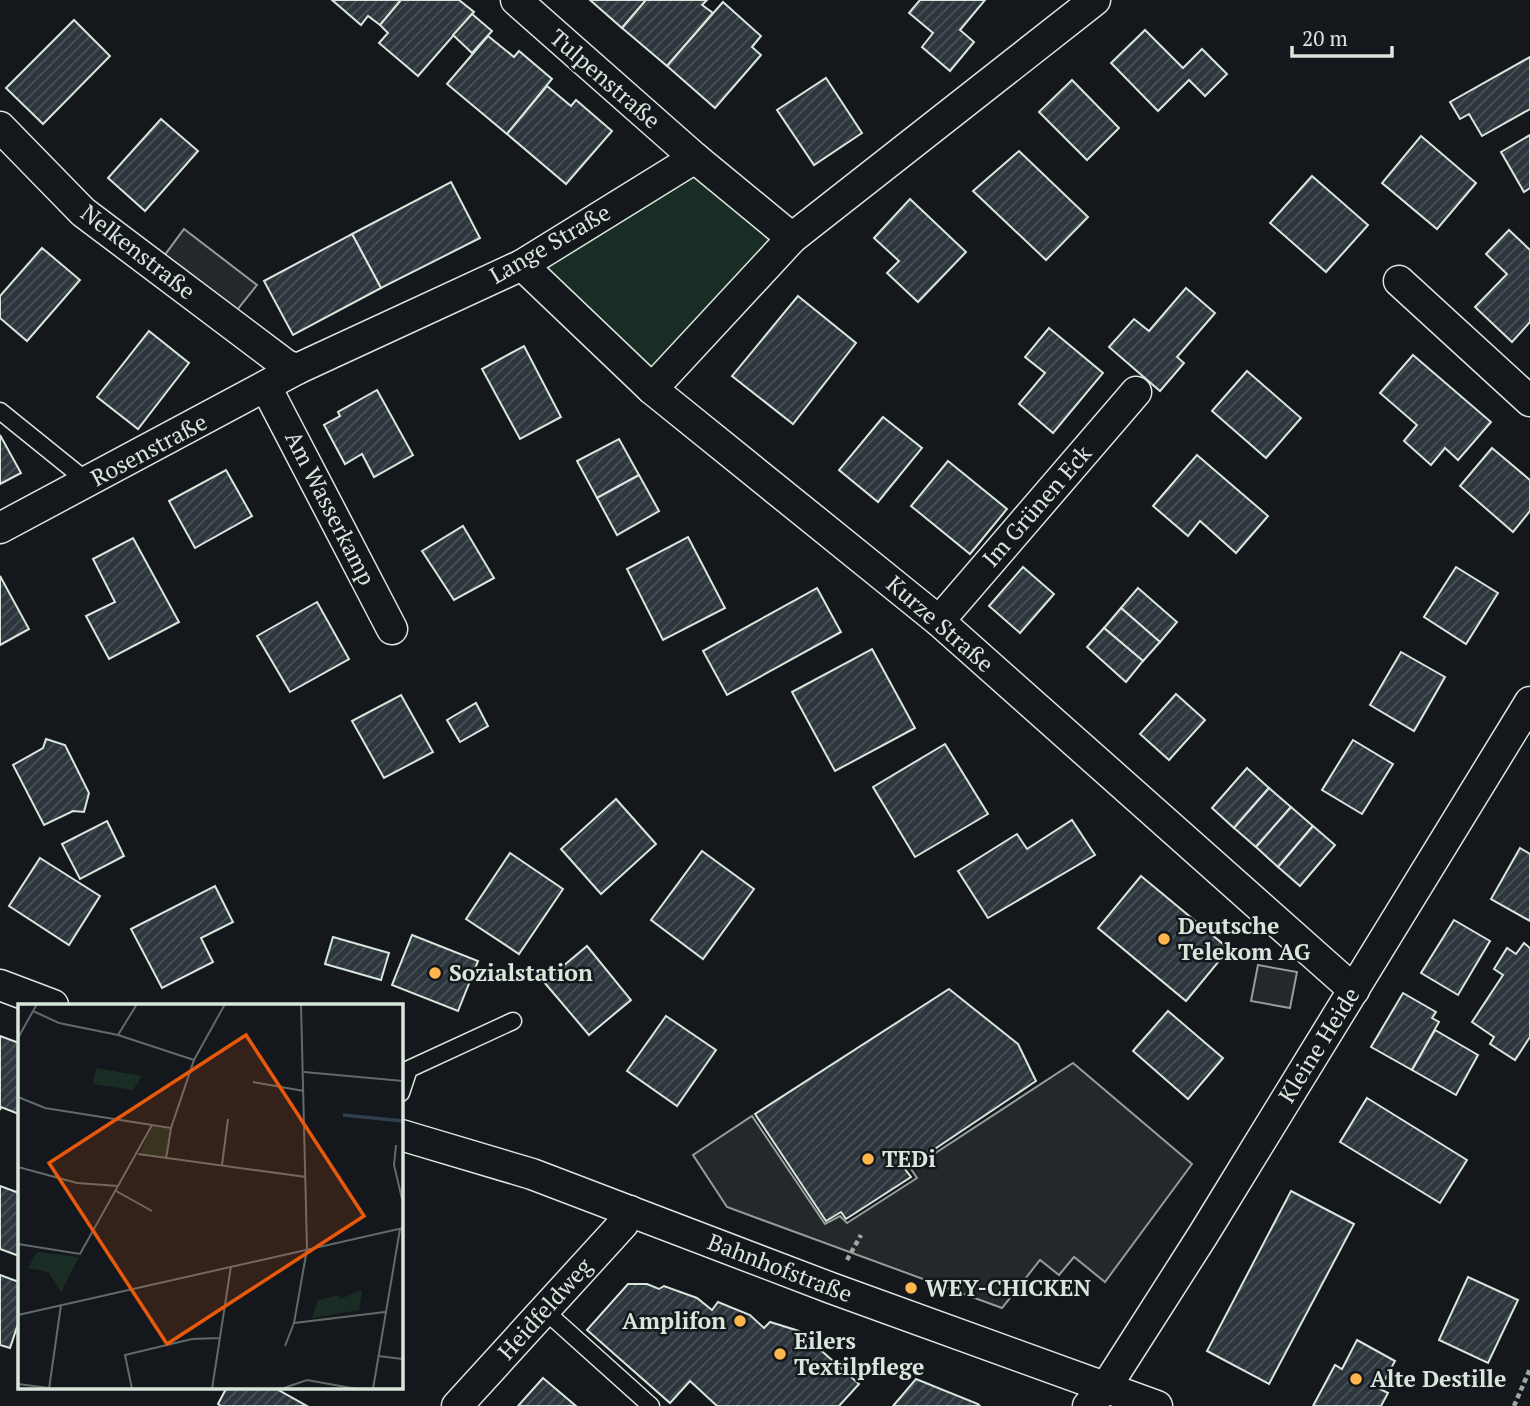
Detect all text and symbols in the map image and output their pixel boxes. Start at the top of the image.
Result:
scale bar [1292,14,1392,58]
street label: Tulpenstraße [543,22,667,135]
text: 20 m [1302,24,1348,52]
street label: Lange Straße [484,196,616,291]
street label: Nelkenstraße [75,197,202,306]
street label: Rosenstraße [85,406,212,493]
street label: Am Wasserkamp [278,425,383,590]
street label: Im Grünen Eck [975,438,1098,573]
street label: Kurze Straße [880,568,1001,679]
place label: Deutsche Telekom AG [1178,910,1311,967]
marker: Deutsche Telekom AG [1156,931,1172,947]
place label: Sozialstation [449,957,593,988]
marker: Sozialstation [427,965,443,981]
street label: Kleine Heide [1271,981,1366,1108]
inset map [18,1004,402,1388]
place label: TEDi [882,1143,936,1174]
marker: TEDi [860,1151,876,1167]
street label: Bahnhofstraße [704,1226,857,1309]
street label: Heidfeldweg [491,1250,599,1366]
place label: WEY-CHICKEN [925,1272,1091,1303]
marker: WEY-CHICKEN [903,1280,919,1296]
place label: Amplifon [622,1305,726,1336]
marker: Amplifon [732,1313,748,1329]
place label: Eilers Textilpflege [794,1325,924,1382]
marker: Eilers Textilpflege [772,1346,788,1362]
place label: Alte Destille [1370,1363,1506,1394]
marker: Alte Destille [1348,1371,1364,1387]

